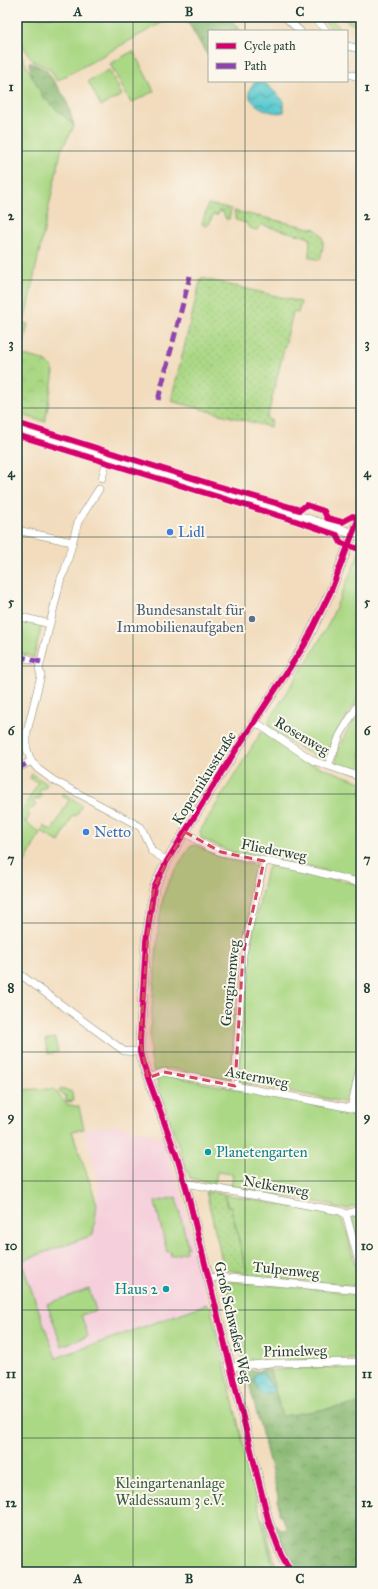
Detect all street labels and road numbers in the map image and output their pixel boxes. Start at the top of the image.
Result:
street label: Rosenweg [271,713,334,760]
street label: Kopernikusstraße [168,728,240,828]
street label: Fliederweg [240,835,309,865]
street label: Georginenweg [217,938,244,1027]
street label: Asternweg [223,1062,291,1092]
street label: Nelkenweg [242,1171,311,1201]
street label: Tulpenweg [252,1258,321,1283]
street label: Groß Schwaßer Weg [210,1259,256,1385]
street label: Primelweg [263,1341,328,1361]

